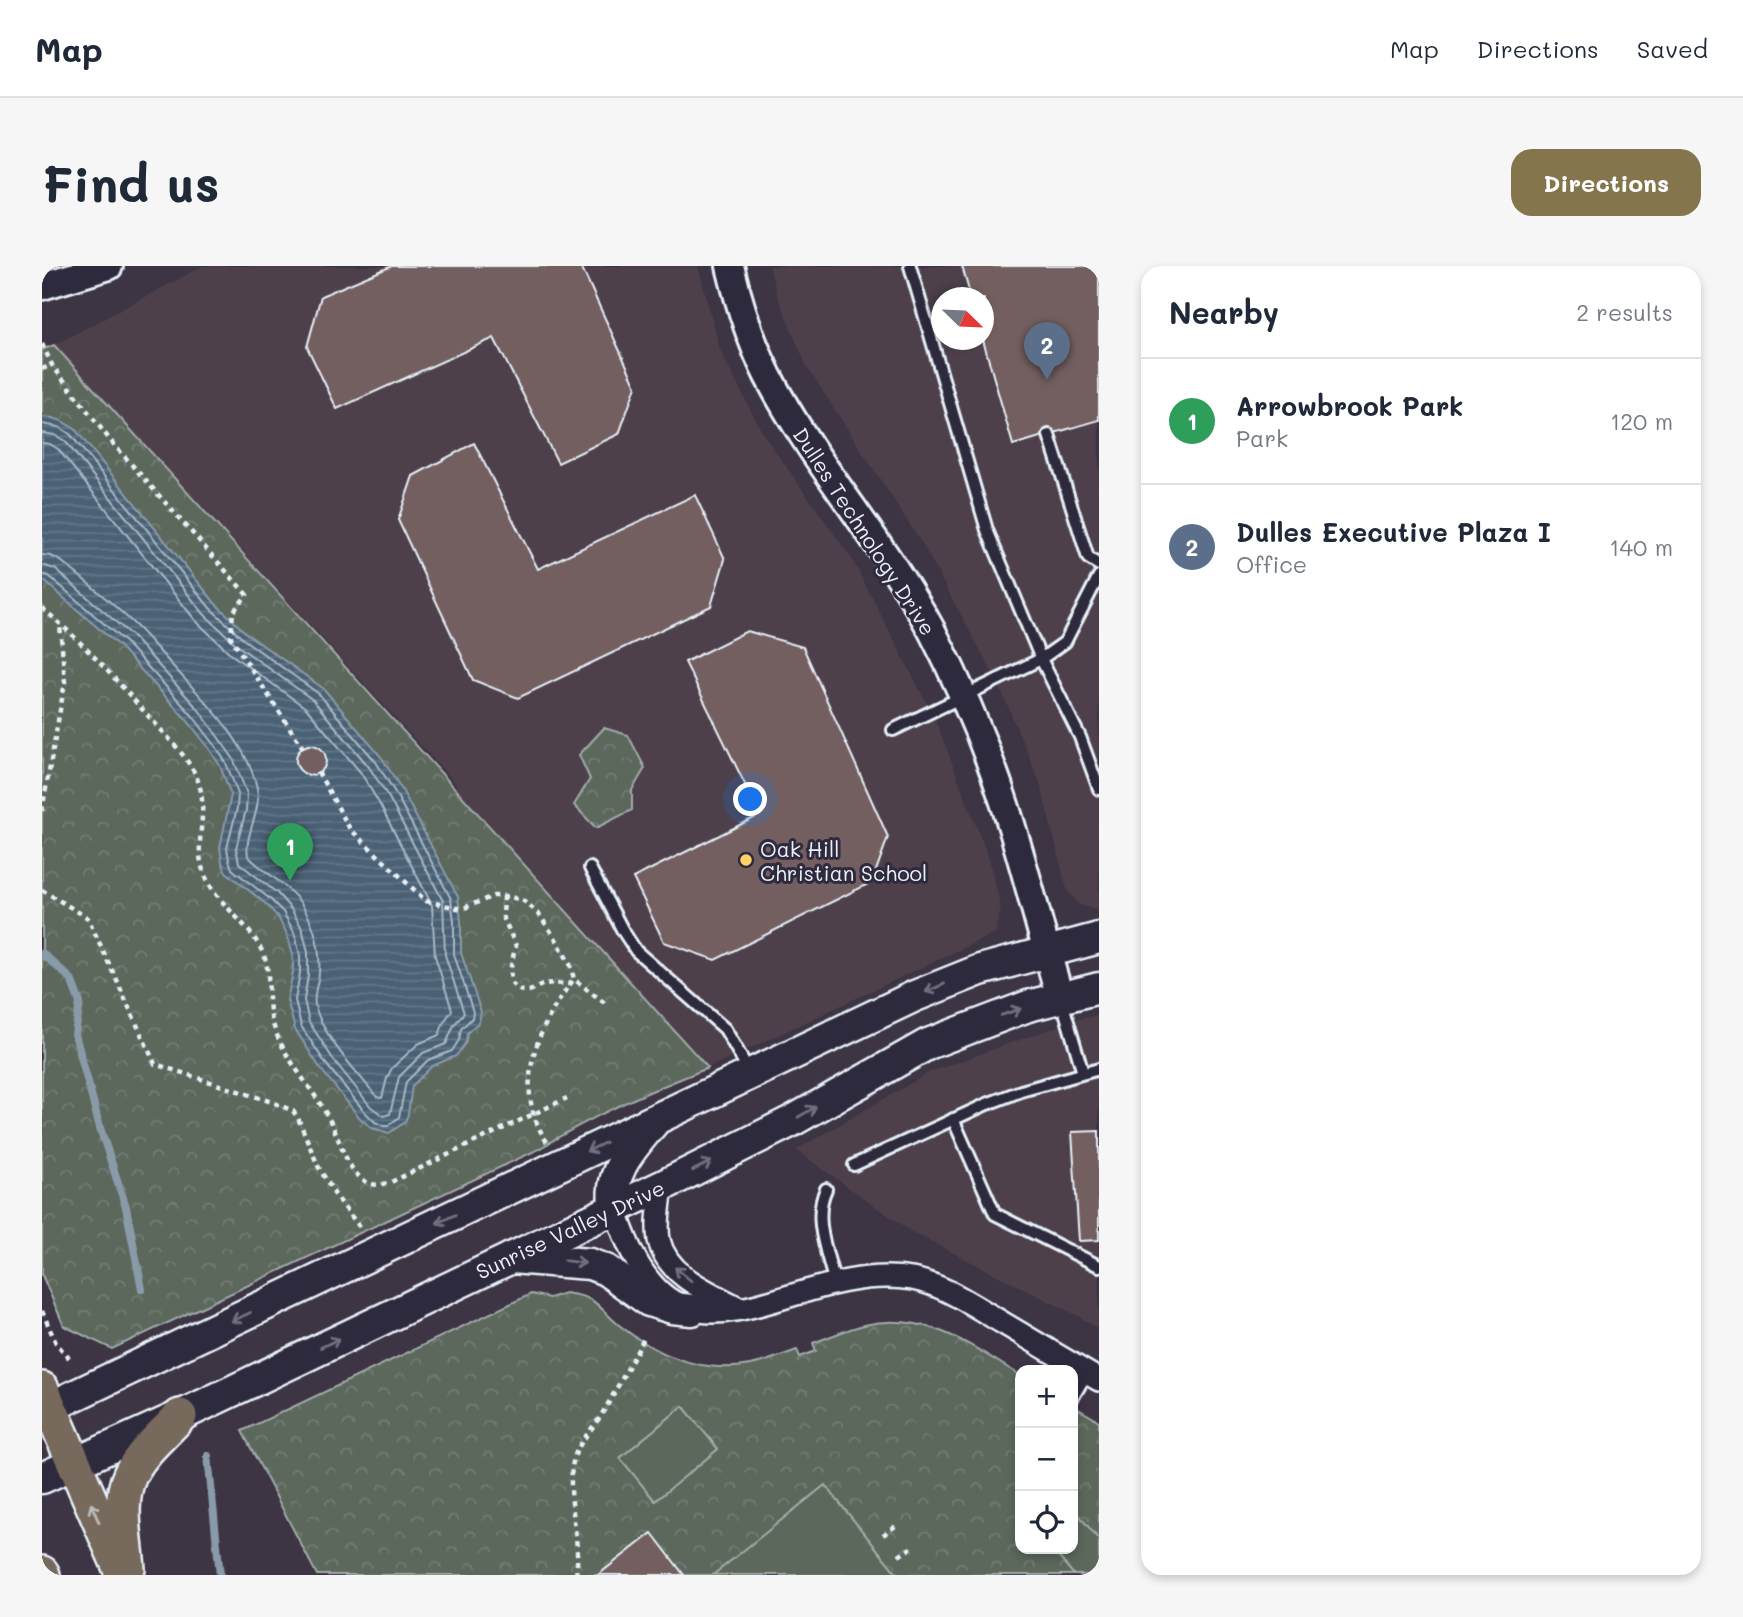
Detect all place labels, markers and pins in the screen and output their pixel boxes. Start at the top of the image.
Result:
pin: 2 [1024,322,1070,380]
pin: 1 [267,823,313,881]
place label: Oak Hill Christian School [760,835,927,886]
marker: Oak Hill Christian School [738,852,754,868]

